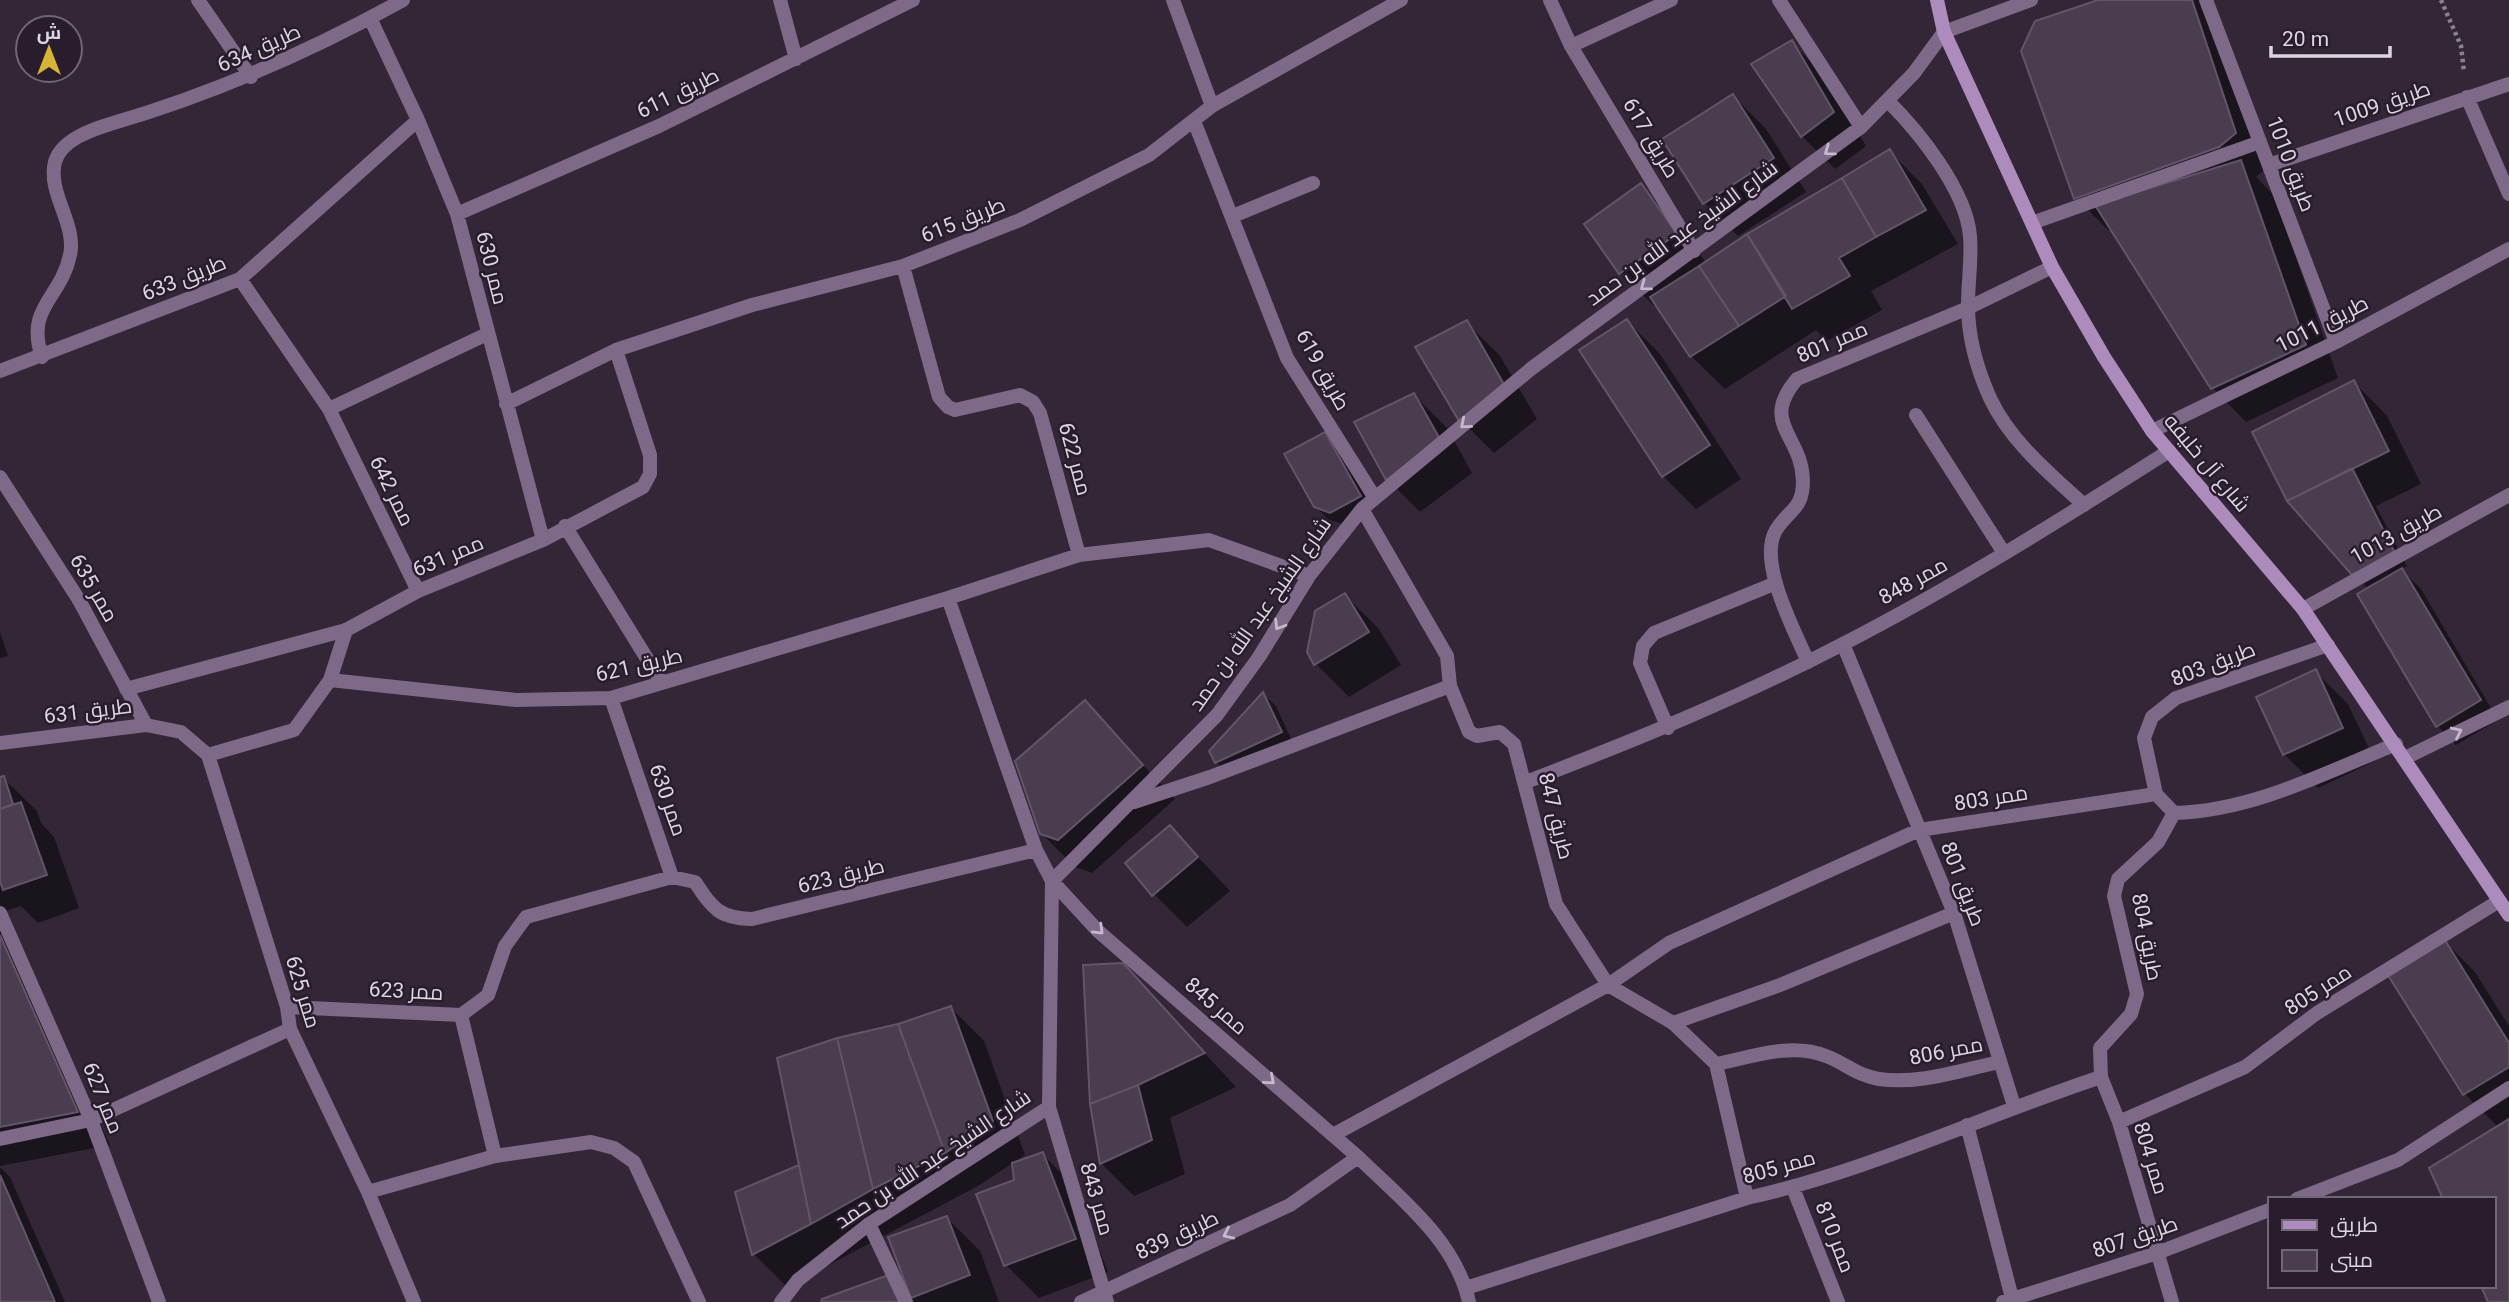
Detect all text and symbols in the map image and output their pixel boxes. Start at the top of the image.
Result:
north arrow [14,14,84,84]
scale bar [2271,14,2390,58]
street label: طريق 634 [214,19,305,78]
text: ش [37,21,61,44]
text: 20 m [2282,27,2329,51]
street label: طريق 611 [633,63,724,124]
street label: طريق 1009 [2331,76,2434,133]
street label: طريق 617 [1617,94,1684,183]
street label: طريق 1010 [2261,113,2320,216]
one-way arrow [1824,143,1837,155]
street label: شارع الشيخ عبد الله بن حمد [1581,154,1783,312]
street label: طريق 615 [917,192,1009,249]
street label: ممر 630 [471,229,513,307]
street label: طريق 633 [138,250,230,307]
one-way arrow [1640,277,1653,290]
street label: طريق 1011 [2272,291,2373,358]
street label: ممر 801 [1793,316,1871,368]
street label: طريق 619 [1290,325,1355,415]
street label: شارع آل خليفه [2158,409,2255,518]
one-way arrow [1460,415,1472,428]
street label: ممر 622 [1054,420,1096,498]
street label: ممر 642 [365,452,419,530]
street label: طريق 1013 [2346,499,2446,570]
street label: شارع الشيخ عبد الله بن حمد [1182,512,1338,716]
street label: ممر 631 [409,530,487,582]
street label: ممر 635 [65,550,123,626]
street label: ممر 848 [1875,552,1951,610]
one-way arrow [1274,617,1287,630]
street label: طريق 803 [2167,637,2259,692]
street label: طريق 621 [593,643,685,688]
street label: طريق 631 [43,694,134,729]
one-way arrow [2450,727,2462,741]
street label: ممر 630 [645,761,691,839]
street label: طريق 847 [1533,770,1578,862]
street label: ممر 803 [1952,780,2030,816]
street label: طريق 801 [1935,838,1990,930]
street label: طريق 623 [795,854,887,899]
street label: طريق 804 [2126,891,2167,983]
one-way arrow [1091,922,1104,935]
street label: ممر 625 [281,953,325,1031]
street label: ممر 805 [2280,960,2356,1020]
street label: ممر 845 [1180,972,1252,1040]
street label: ممر 623 [368,977,444,1005]
street label: ممر 806 [1907,1032,1985,1070]
street label: ممر 627 [78,1059,128,1137]
one-way arrow [1262,1072,1275,1084]
street label: شارع الشيخ عبد الله بن حمد [830,1083,1036,1235]
street label: ممر 804 [2129,1119,2173,1197]
street label: ممر 805 [1740,1145,1818,1189]
street label: ممر 843 [1075,1160,1119,1238]
legend [2268,1197,2495,1288]
street label: ممر 810 [1810,1198,1860,1276]
street label: طريق 839 [1132,1205,1223,1266]
street label: طريق 807 [2089,1211,2181,1264]
text: طريق [2330,1213,2378,1238]
one-way arrow [1223,1226,1235,1240]
text: مبنى [2330,1248,2373,1273]

